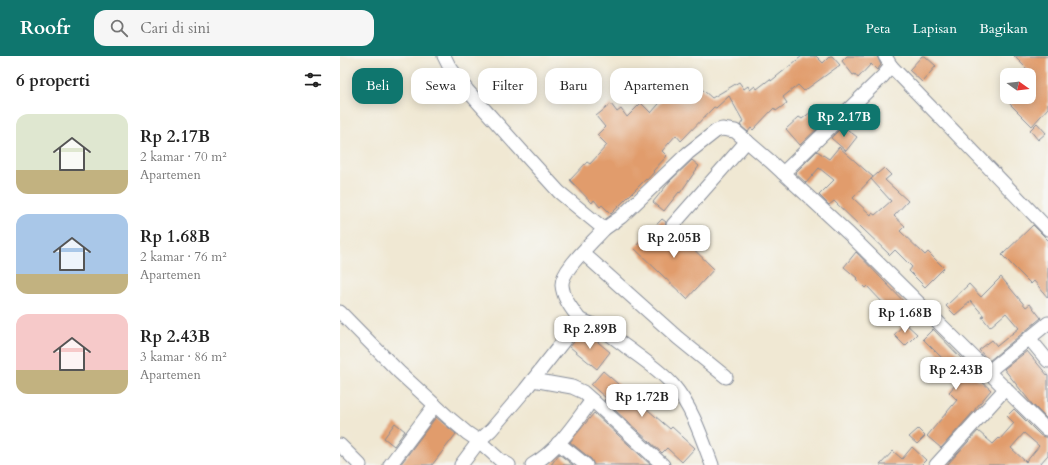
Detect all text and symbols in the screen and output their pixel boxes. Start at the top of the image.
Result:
search box [94,10,374,46]
text: Roofr [20,15,70,41]
icon: search [108,17,130,39]
text: Cari di sini [140,18,210,38]
text: Peta [865,19,891,38]
text: Lapisan [913,19,957,38]
text: Bagikan [979,19,1028,38]
chip: Beli [352,68,403,104]
chip: Sewa [411,68,470,104]
chip: Filter [478,68,537,104]
chip: Baru [545,68,602,104]
chip: Apartemen [610,68,703,104]
north arrow [1000,68,1036,104]
map controls [1000,68,1036,104]
text: 6 properti [16,69,90,92]
icon: filters [302,69,324,91]
pin: Rp 2.17B [803,104,885,138]
text: Rp 2.17B [817,108,871,126]
text: Rp 2.17B [140,125,210,148]
icon: home [48,130,96,178]
text: 2 kamar · 70 m² [140,148,227,166]
text: Apartemen [140,166,201,184]
text: Rp 1.68B [140,225,210,248]
pin: Rp 2.05B [633,225,715,259]
text: Rp 2.05B [647,229,701,247]
icon: home [48,230,96,278]
text: 2 kamar · 76 m² [140,248,227,266]
text: Apartemen [140,266,201,284]
pin: Rp 1.68B [864,300,946,334]
text: Rp 1.68B [878,304,932,322]
pin: Rp 2.89B [549,316,631,350]
text: Rp 2.89B [563,320,617,338]
text: Rp 2.43B [140,325,210,348]
icon: home [48,330,96,378]
text: 3 kamar · 86 m² [140,348,227,366]
pin: Rp 2.43B [915,357,997,391]
text: Rp 2.43B [929,361,983,379]
text: Apartemen [140,366,201,384]
pin: Rp 1.72B [601,384,683,418]
text: Rp 1.72B [615,388,669,406]

